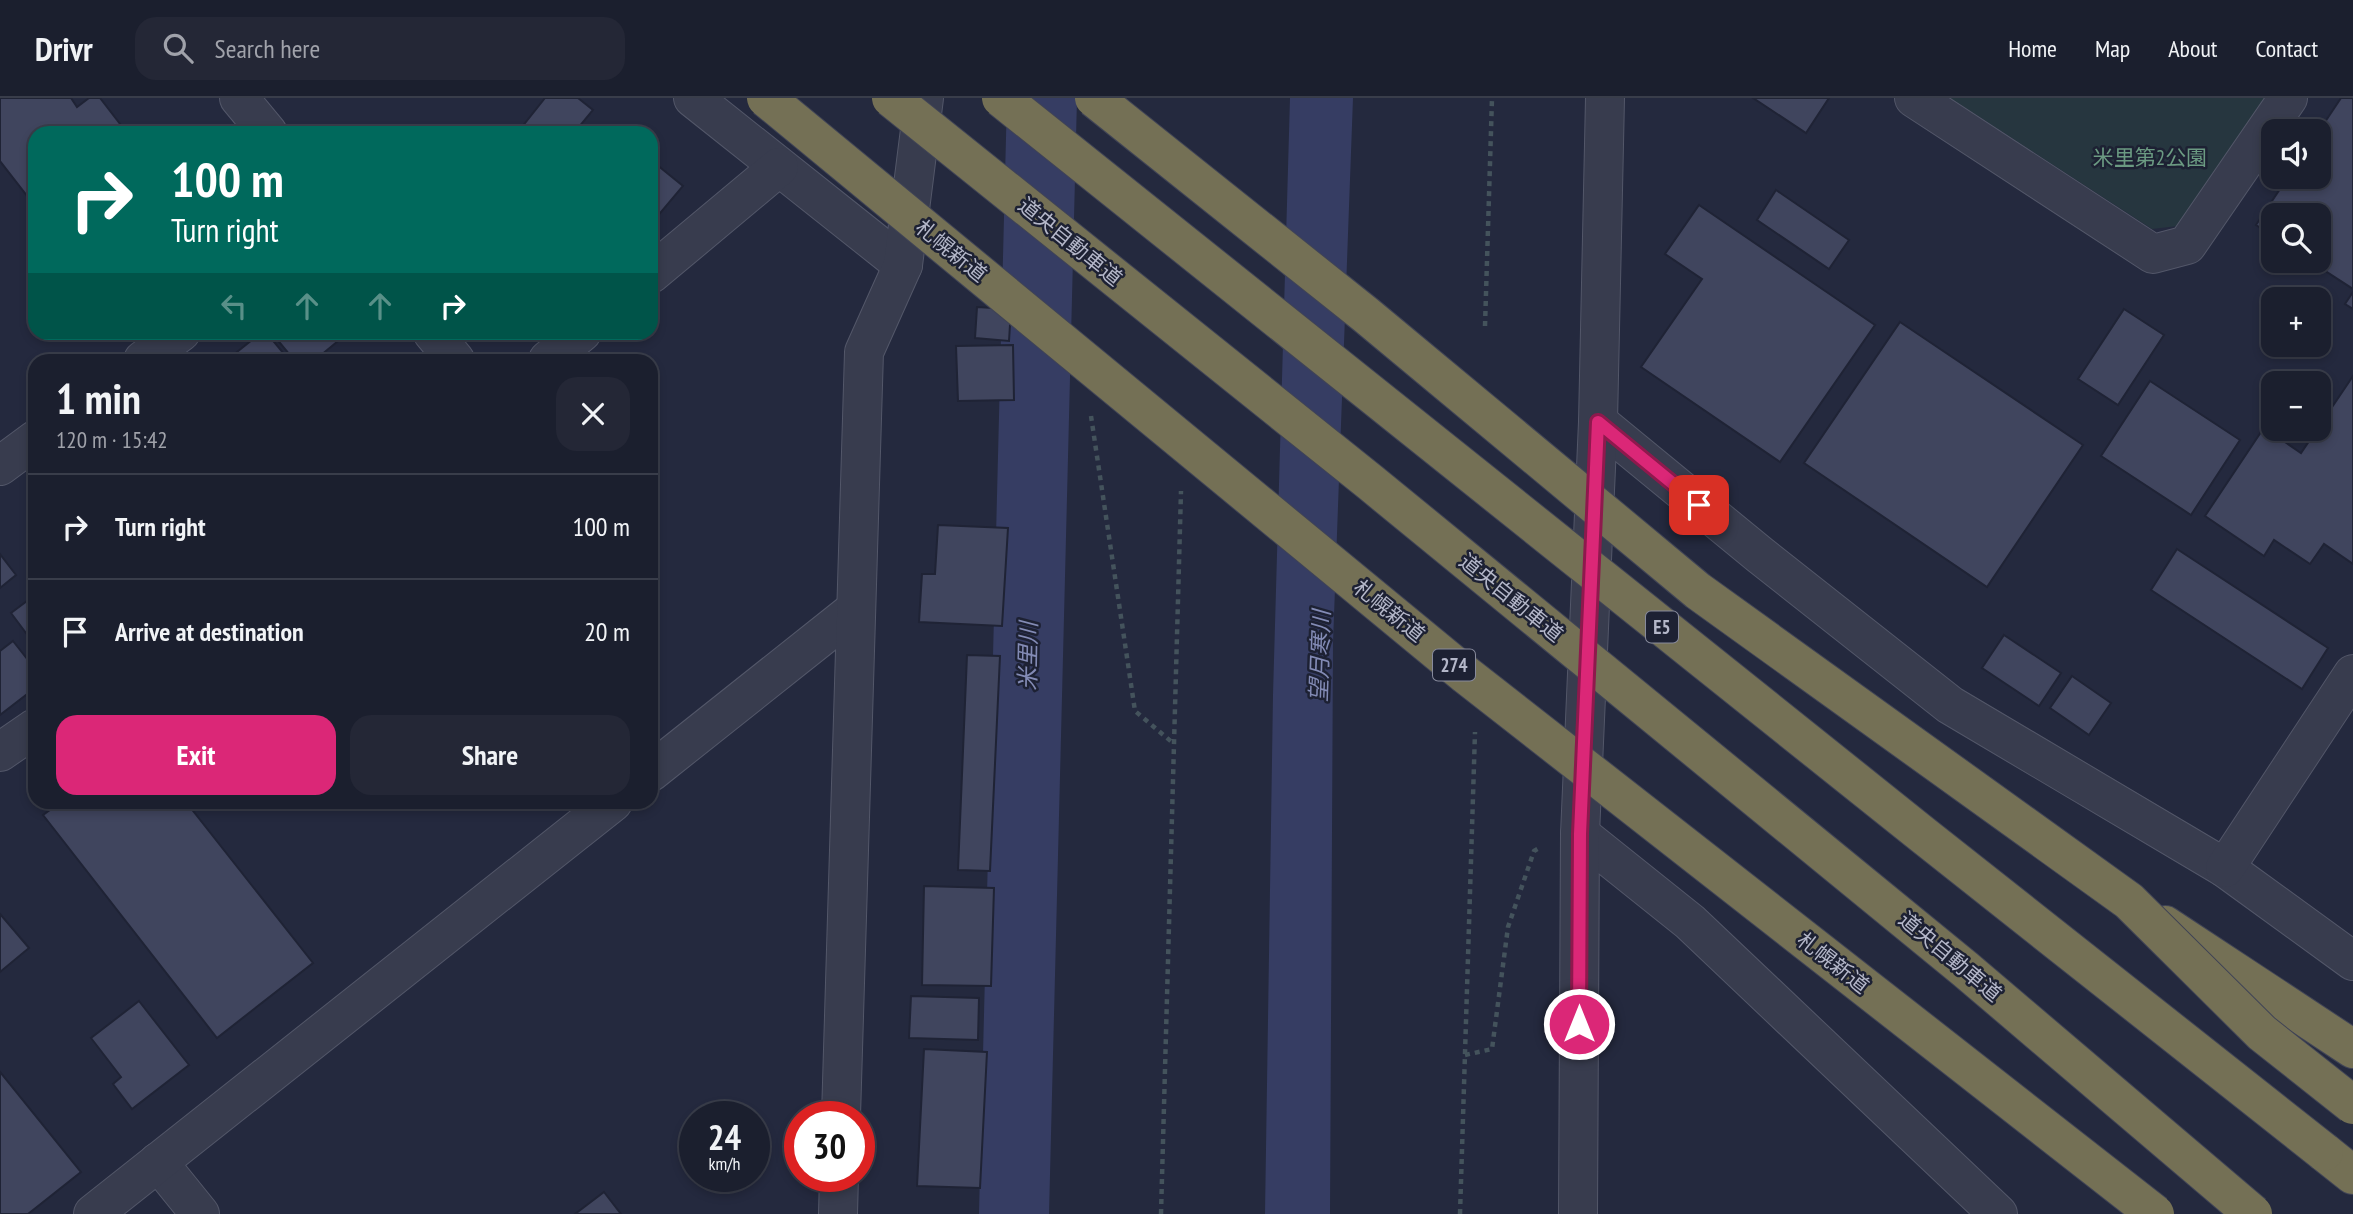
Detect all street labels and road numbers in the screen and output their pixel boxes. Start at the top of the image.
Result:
street label: 道央自動車道 [1013,191,1128,292]
street label: 札幌新道 [910,214,992,288]
street label: 道央自動車道 [1454,547,1569,648]
street label: 札幌新道 [1348,574,1430,648]
road number: E5 [1646,612,1678,642]
road number: 274 [1433,650,1475,680]
street label: 道央自動車道 [1893,906,2007,1007]
street label: 札幌新道 [1792,926,1875,999]

